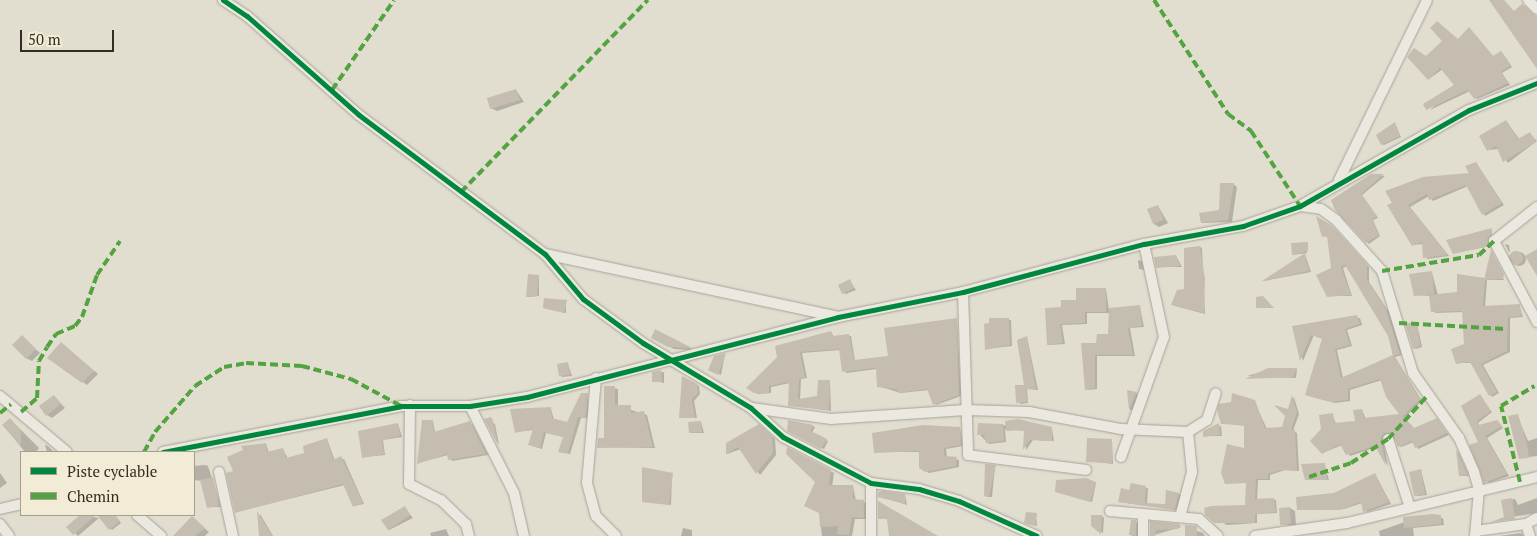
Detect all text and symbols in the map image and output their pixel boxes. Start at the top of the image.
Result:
scale bar [22,20,116,52]
text: 50 m [28,29,61,49]
legend [20,451,195,516]
text: Piste cyclable [67,461,157,481]
text: Chemin [67,486,119,506]

